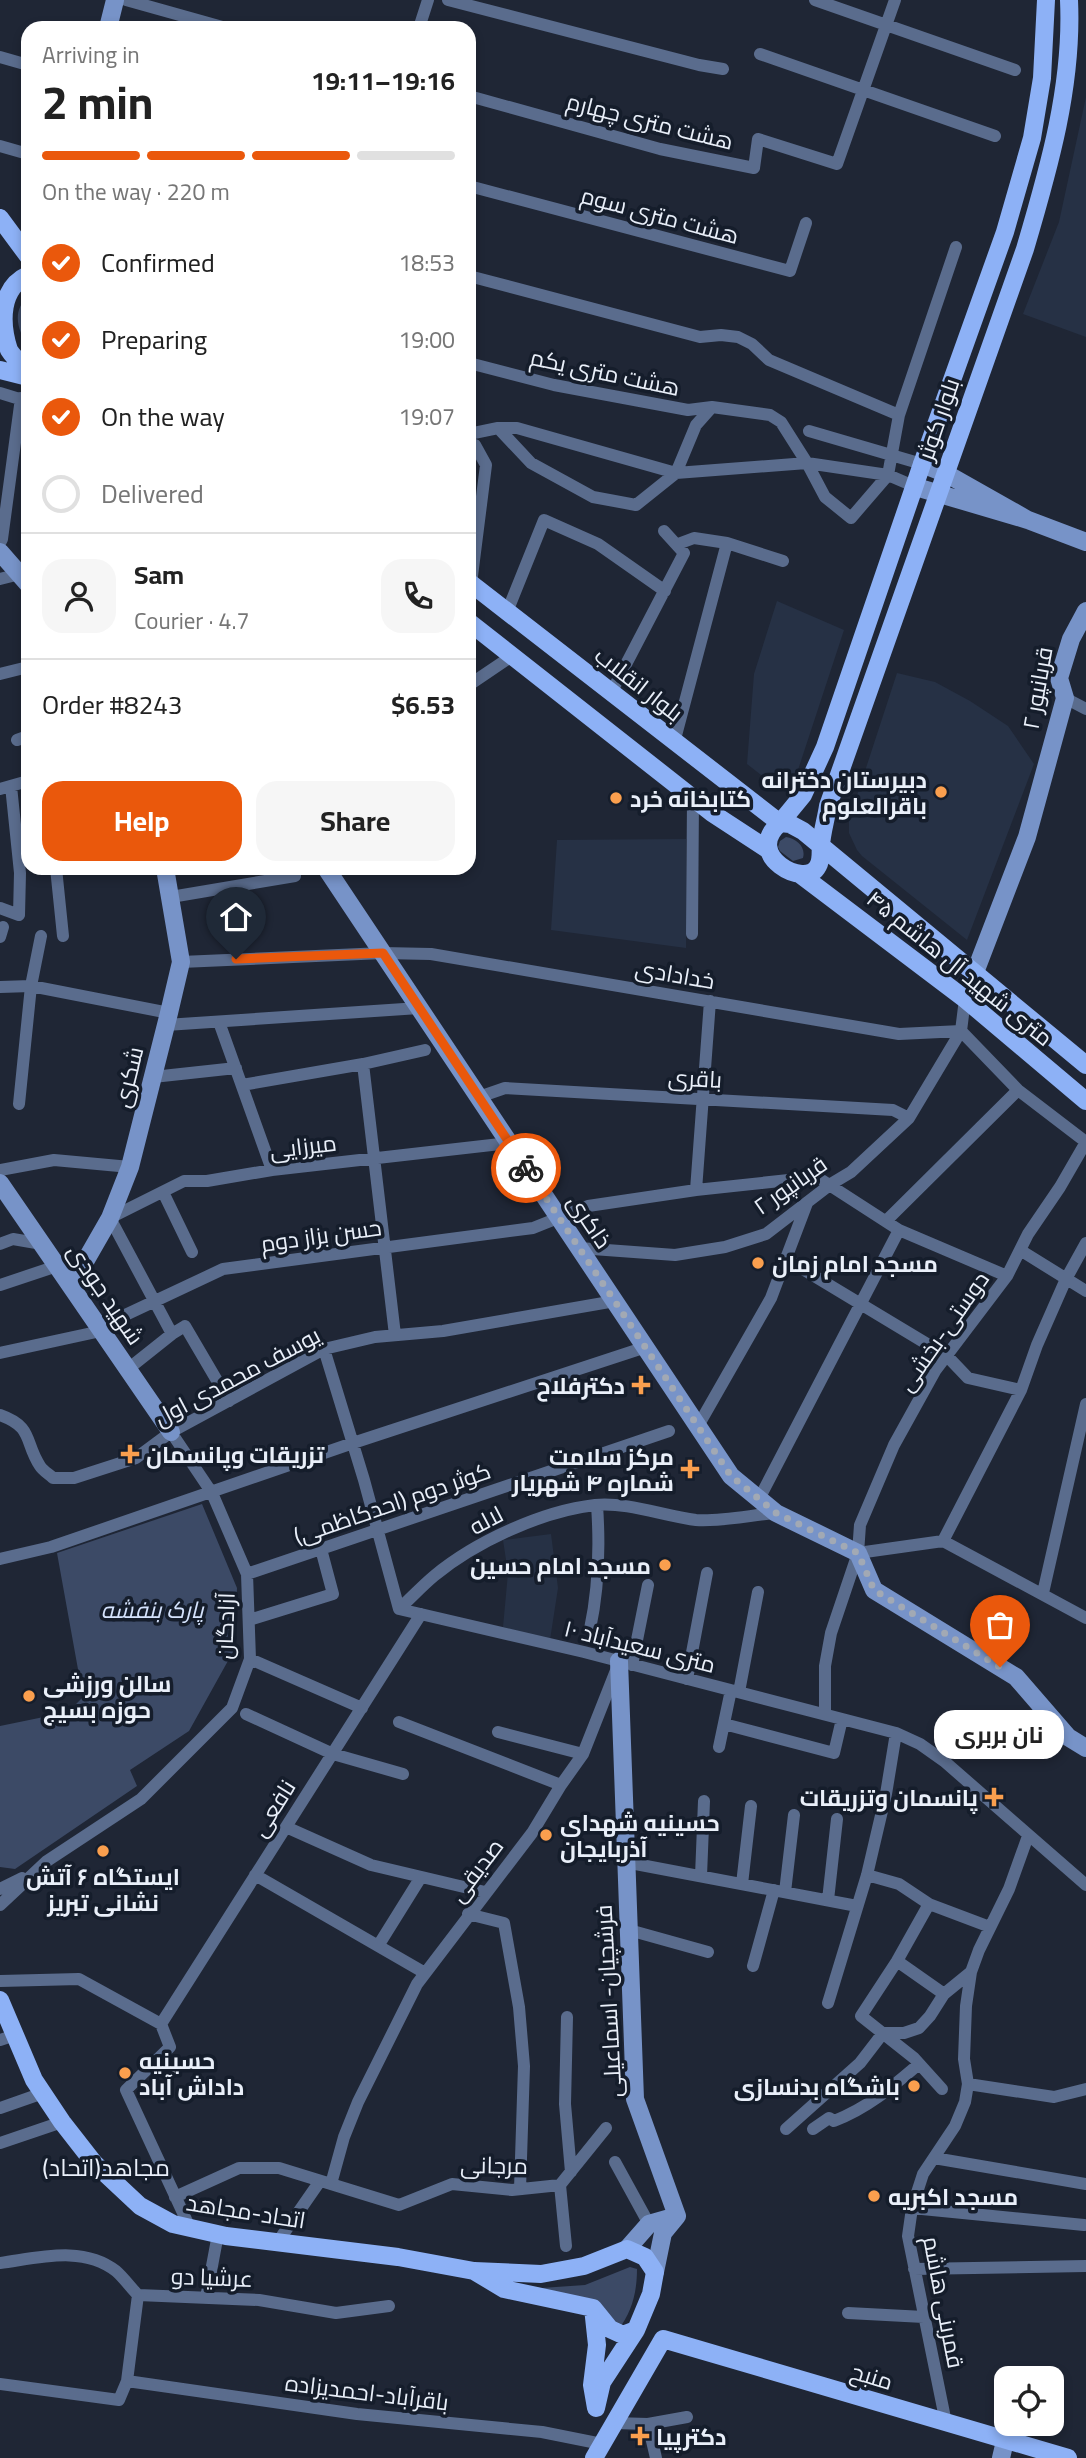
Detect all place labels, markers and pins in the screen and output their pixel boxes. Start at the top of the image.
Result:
place label: دبیرستان دخترانه باقرالعلوم [761,758,927,827]
place label: کتابخانه خرد [630,777,751,820]
marker: دبیرستان دخترانه باقرالعلوم [933,784,949,800]
marker: کتابخانه خرد [608,790,624,806]
pin [206,887,266,959]
place label: مسجد امام زمان [772,1242,938,1285]
marker: مسجد امام زمان [750,1255,766,1271]
place label: دکترفلاح [537,1364,625,1407]
marker: دکترفلاح [631,1375,651,1395]
place label: تزریقات وپانسمان [146,1433,325,1476]
place label: مرکز سلامت شماره ۴ شهریار [511,1435,674,1504]
marker: تزریقات وپانسمان [120,1444,140,1464]
marker: مرکز سلامت شماره ۴ شهریار [680,1459,700,1479]
place label: مسجد امام حسین [470,1544,651,1587]
marker: مسجد امام حسین [657,1557,673,1573]
pin [970,1595,1030,1667]
place label: سالن ورزشی حوزه بسیج [43,1662,172,1731]
marker: سالن ورزشی حوزه بسیج [21,1688,37,1704]
callout: نان بربری [935,1709,1065,1758]
place label: پانسمان وتزریقات [800,1776,978,1819]
marker: پانسمان وتزریقات [984,1787,1004,1807]
place label: حسینیه شهدای آذربایجان [560,1801,720,1870]
marker: حسینیه شهدای آذربایجان [538,1827,554,1843]
marker: ایستگاه ۶ آتش نشانی تبریز [95,1843,111,1859]
place label: ایستگاه ۶ آتش نشانی تبریز [26,1855,180,1924]
place label: حسینیه داداش آباد [139,2039,244,2108]
marker: حسینیه داداش آباد [117,2065,133,2081]
place label: باشگاه بدنسازی [734,2065,900,2108]
marker: باشگاه بدنسازی [906,2078,922,2094]
place label: مسجد اکبریه [888,2175,1018,2218]
marker: مسجد اکبریه [866,2188,882,2204]
place label: دکترپیا [656,2415,727,2458]
marker: دکترپیا [630,2426,650,2446]

